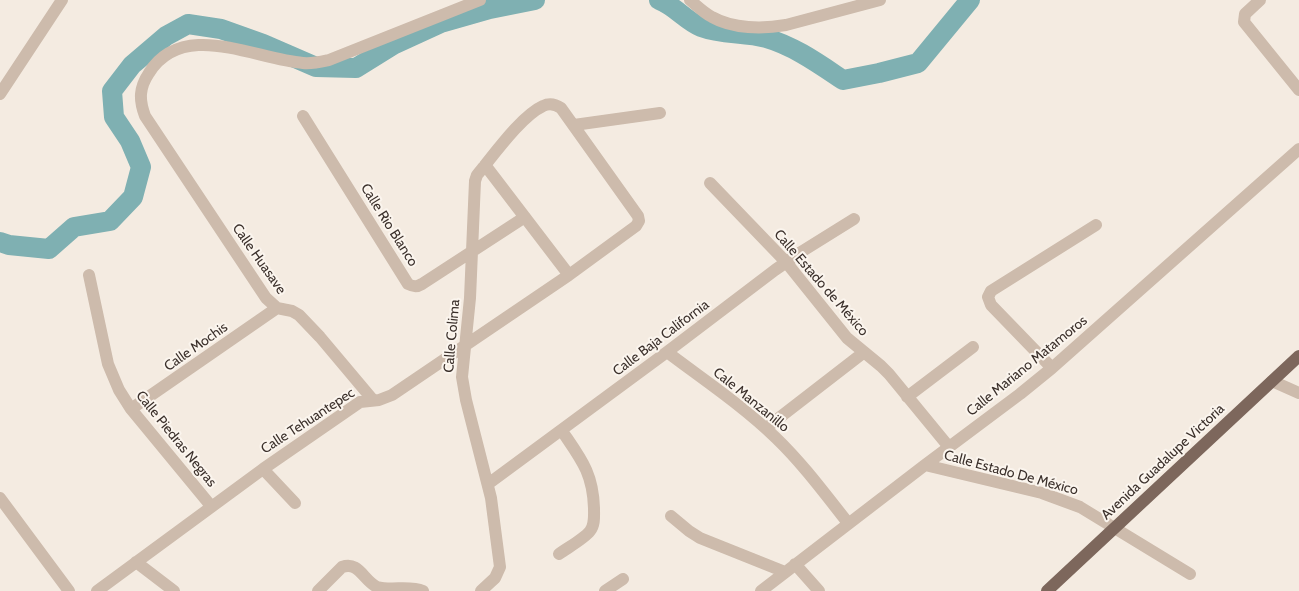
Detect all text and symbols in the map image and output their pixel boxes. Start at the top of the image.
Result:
street label: Calle Rio Blanco [357,181,421,269]
street label: Calle Huasave [229,221,289,297]
street label: Calle Estado de México [770,226,872,340]
street label: Calle Baja California [610,296,712,380]
street label: Calle Colima [440,299,464,373]
street label: Calle Mariano Matamoros [963,312,1091,420]
street label: Calle Mochis [161,319,231,375]
street label: Cale Manzanillo [710,364,792,436]
street label: Calle Tehuantepec [258,384,358,458]
street label: Calle Piedras Negras [132,388,220,490]
street label: Avenida Guadalupe Victoria [1098,401,1228,523]
street label: Calle Estado De México [942,447,1080,499]

